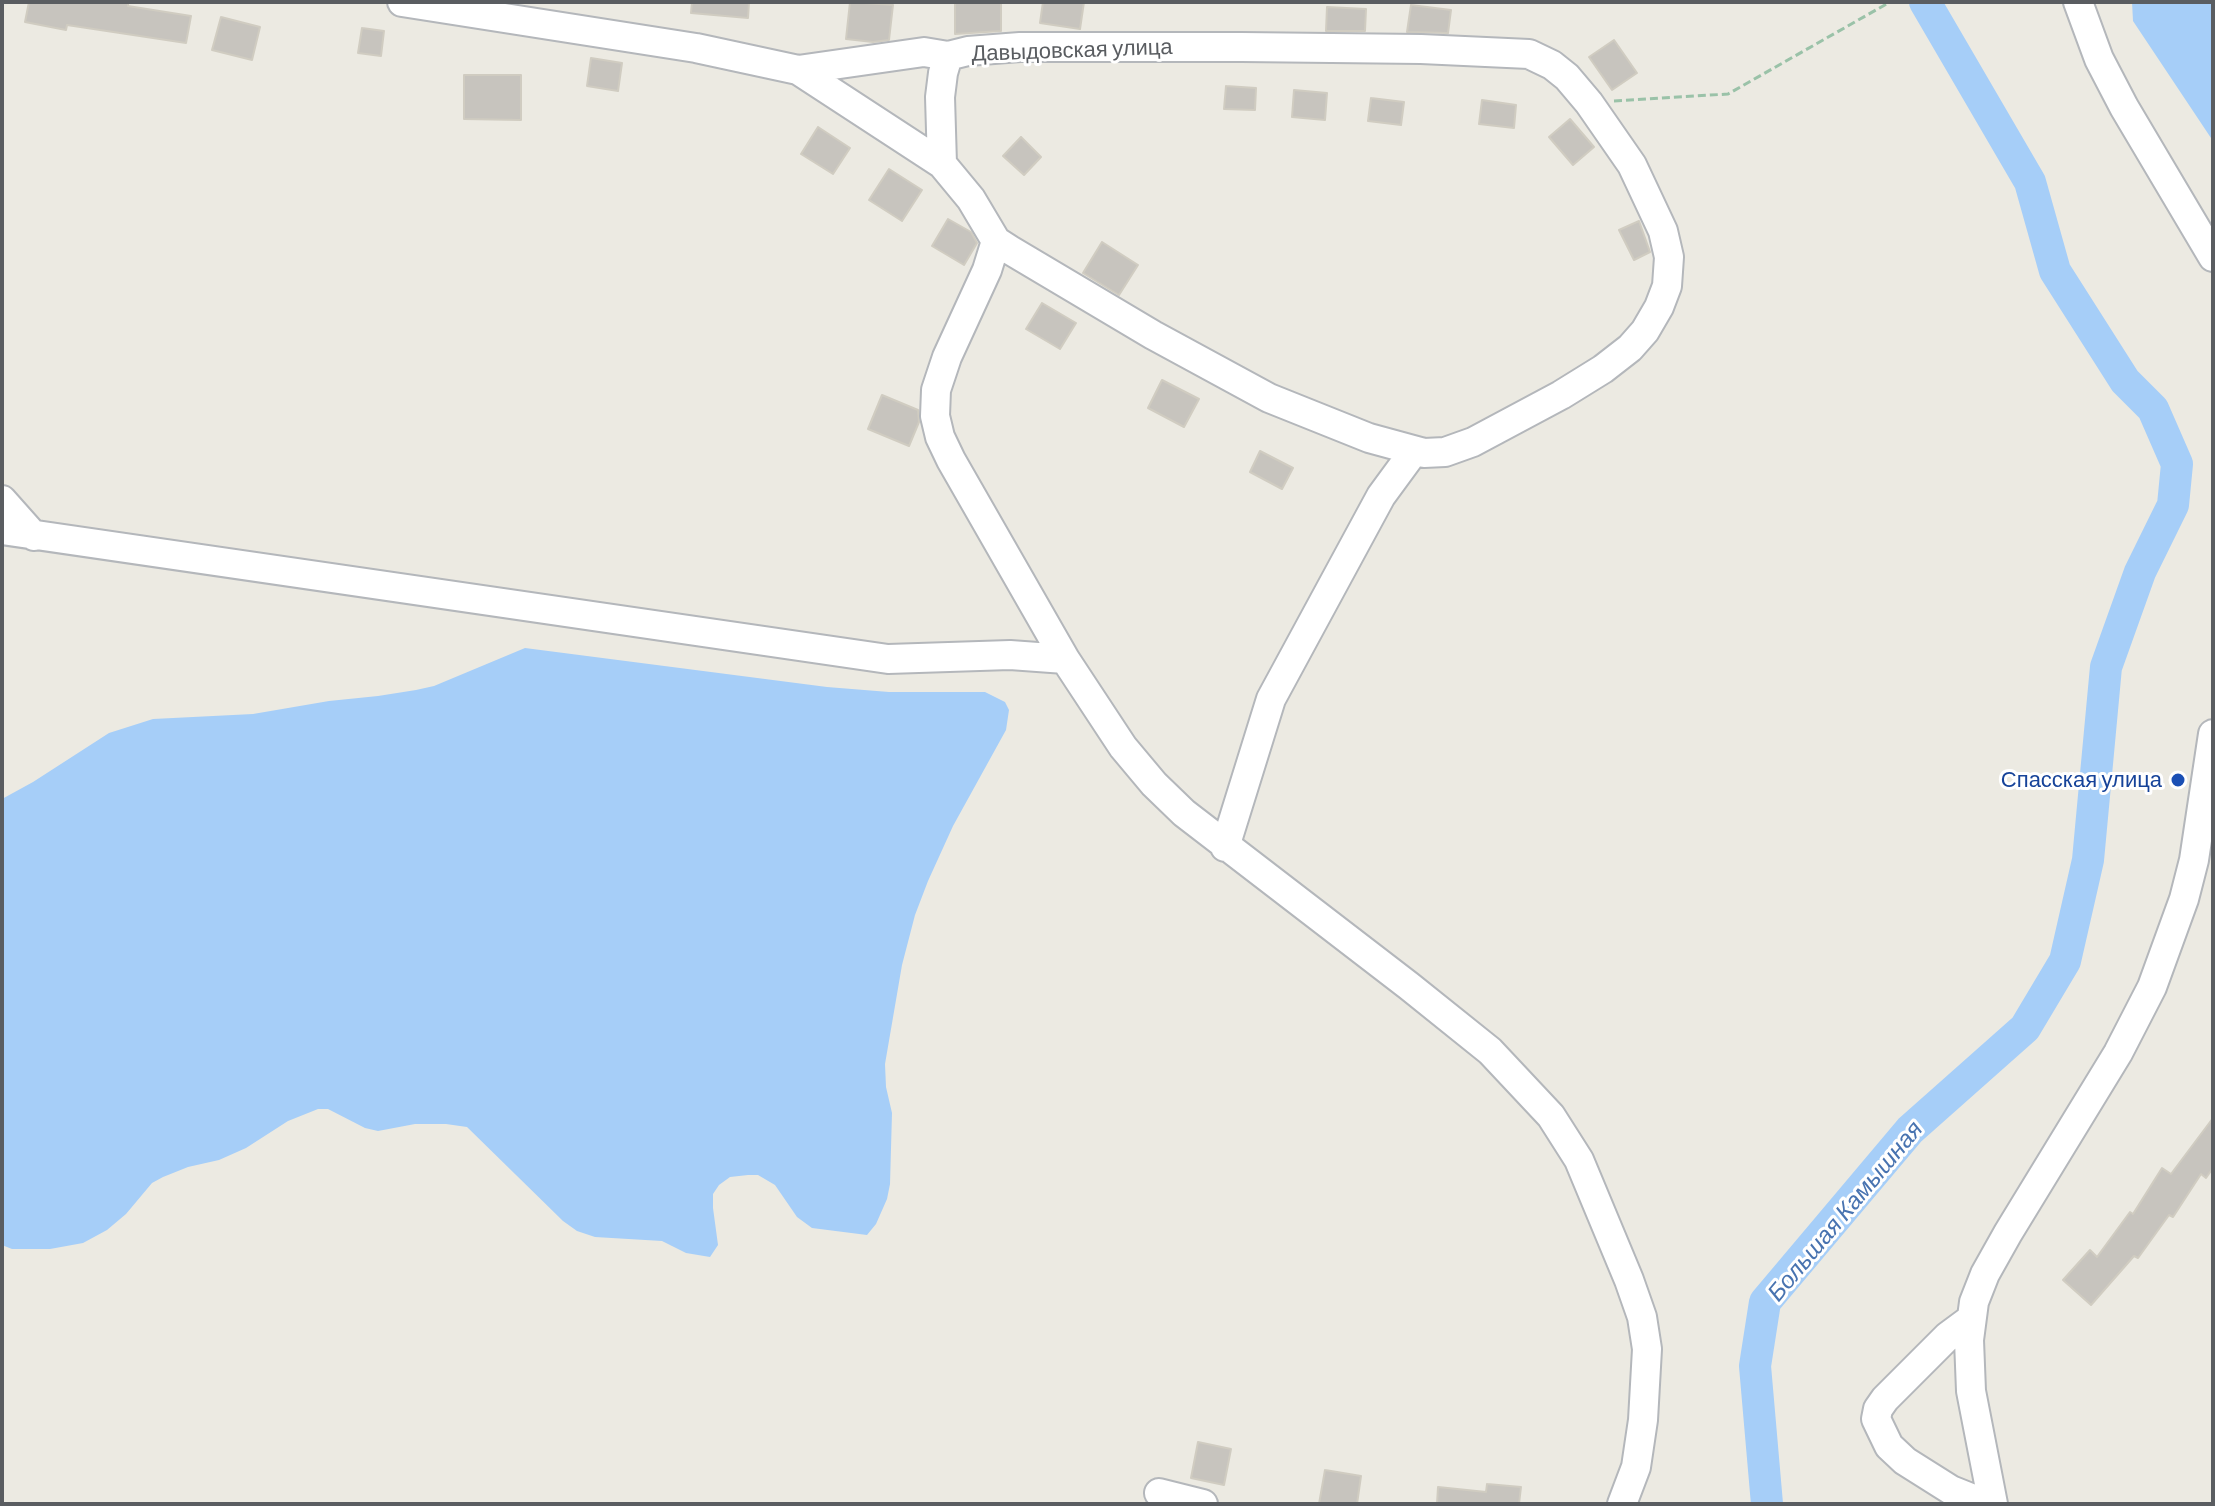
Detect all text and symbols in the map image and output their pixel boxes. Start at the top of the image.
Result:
street label: Давыдовская улица [971,33,1173,67]
place label: Спасская улица [2001,767,2162,793]
marker: Спасская улица [2169,771,2187,789]
water label: Большая Камышная [1761,1115,1929,1307]

